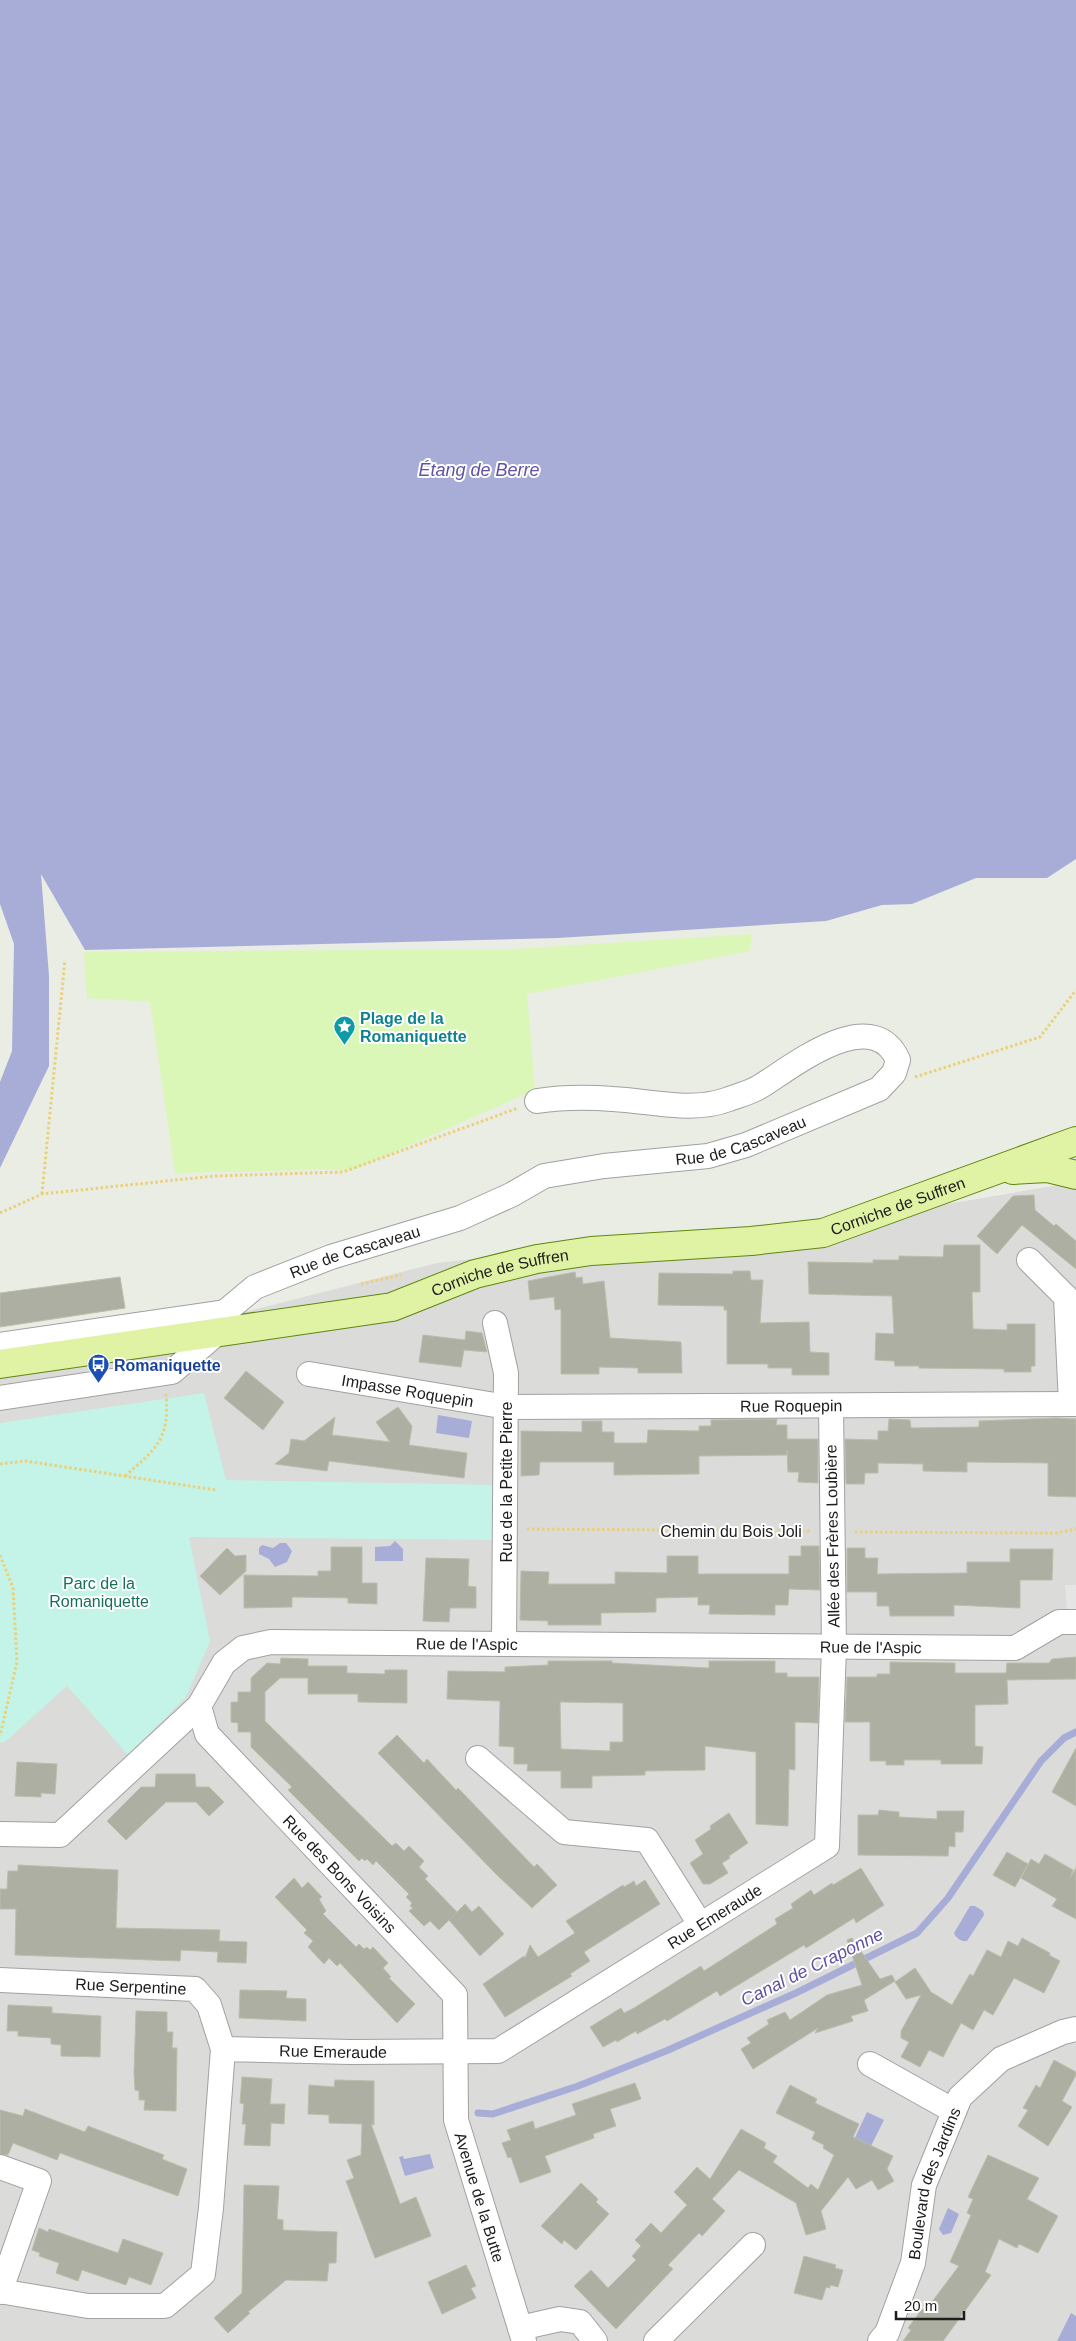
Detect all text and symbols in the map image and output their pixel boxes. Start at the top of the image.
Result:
water label: Étang de Berre [418,460,540,480]
place label: Plage de la Romaniquette [360,1010,467,1045]
place icon: Plage de la Romaniquette [332,1015,356,1046]
street label: Rue de Cascaveau [675,1113,808,1168]
street label: Corniche de Suffren [828,1174,968,1239]
street label: Rue de Cascaveau [287,1223,422,1281]
street label: Corniche de Suffren [429,1246,570,1300]
bus stop icon: Romaniquette [86,1353,110,1384]
place label: Romaniquette [114,1357,221,1374]
street label: Impasse Roquepin [340,1372,475,1410]
street label: Rue Roquepin [740,1397,843,1415]
street label: Rue de la Petite Pierre [498,1401,515,1562]
street label: Allée des Frères Loubière [822,1444,843,1628]
street label: Chemin du Bois Joli [660,1523,802,1540]
park label: Parc de la Romaniquette [49,1575,149,1610]
street label: Rue de l'Aspic [416,1635,518,1653]
street label: Rue de l'Aspic [820,1638,922,1656]
street label: Rue des Bons Voisins [280,1812,399,1936]
street label: Rue Emeraude [665,1881,765,1952]
water label: Canal de Craponne [737,1924,887,2010]
street label: Rue Serpentine [75,1975,187,1998]
street label: Rue Emeraude [279,2042,387,2061]
street label: Boulevard des Jardins [906,2105,964,2261]
street label: Avenue de la Butte [451,2130,507,2265]
scale bar [896,2288,964,2320]
text: 20 m [904,2297,937,2314]

